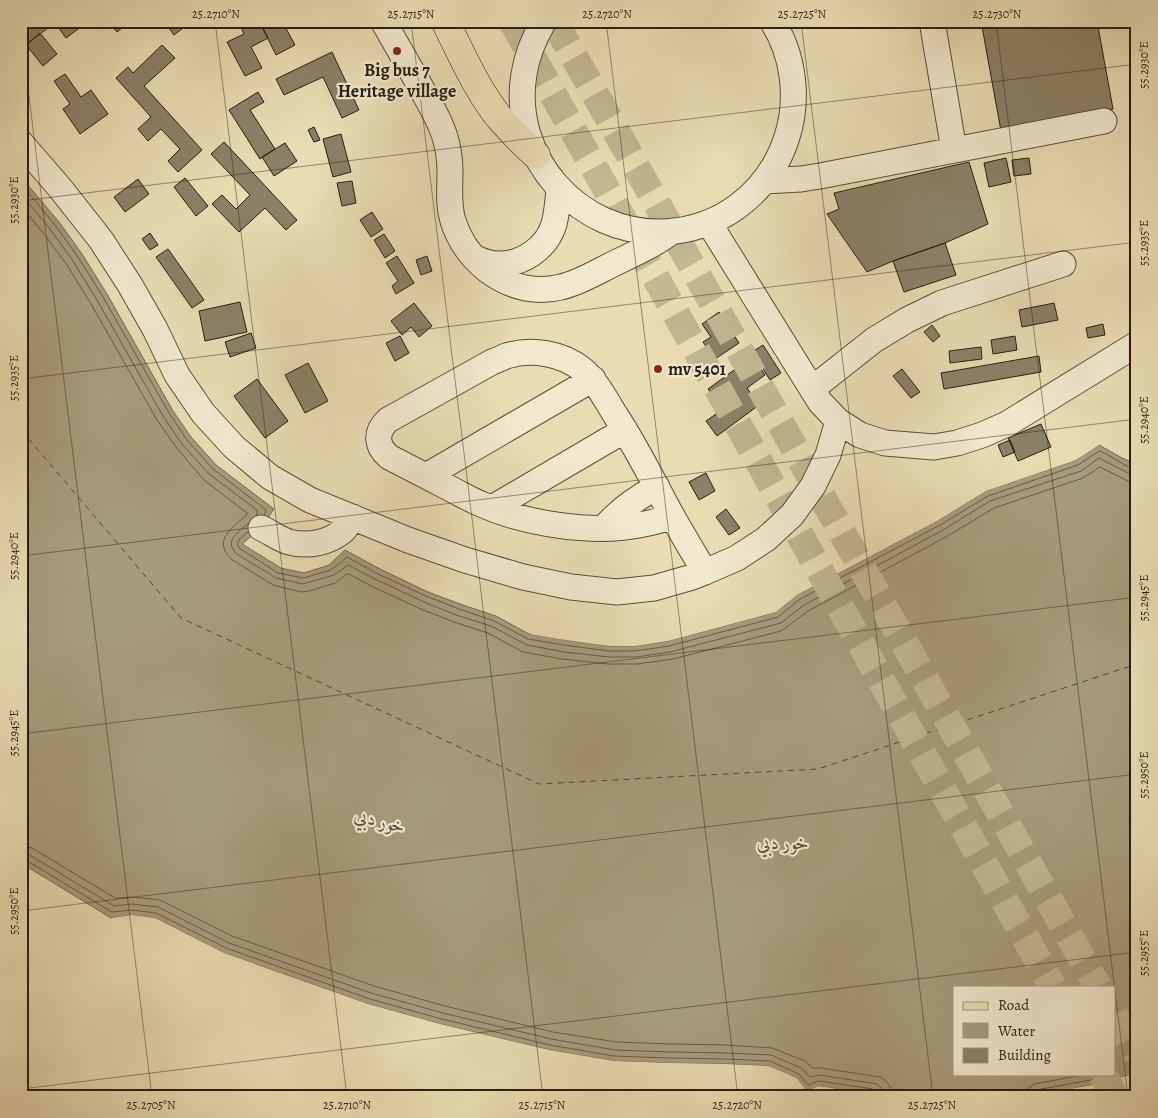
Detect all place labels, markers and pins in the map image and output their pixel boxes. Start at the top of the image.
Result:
marker: Big bus 7 Heritage village [391,45,403,57]
place label: Big bus 7 Heritage village [338,58,456,103]
place label: mv 5401 [668,357,727,381]
marker: mv 5401 [652,363,664,375]

